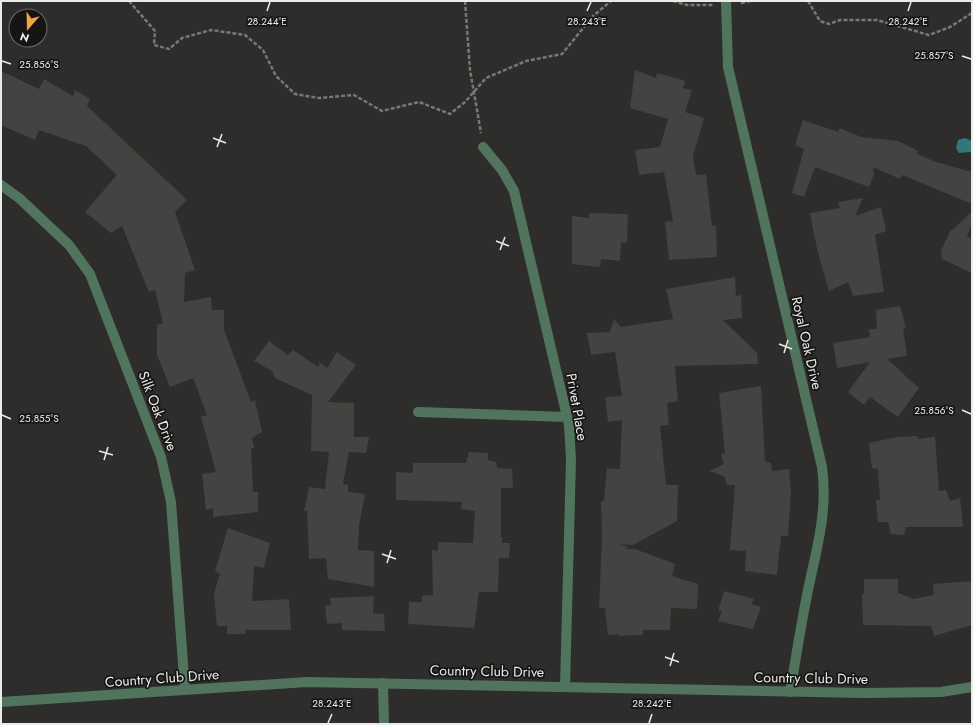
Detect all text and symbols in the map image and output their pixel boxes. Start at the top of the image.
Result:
north arrow [8,8,48,48]
text: 28.244°E [247,14,287,29]
text: 28.243°E [567,14,607,29]
text: 28.242°E [888,14,928,29]
text: N [18,28,31,46]
text: 25.857°S [915,48,954,63]
text: 25.856°S [19,57,59,72]
street label: Royal Oak Drive [787,295,827,391]
street label: Silk Oak Drive [134,368,182,454]
street label: Privet Place [561,372,593,442]
text: 25.856°S [914,403,954,418]
text: 25.855°S [19,411,59,426]
street label: Country Club Drive [430,660,544,682]
street label: Country Club Drive [104,664,220,692]
street label: Country Club Drive [754,667,868,689]
text: 28.243°E [312,696,352,711]
text: 28.242°E [632,696,672,711]

